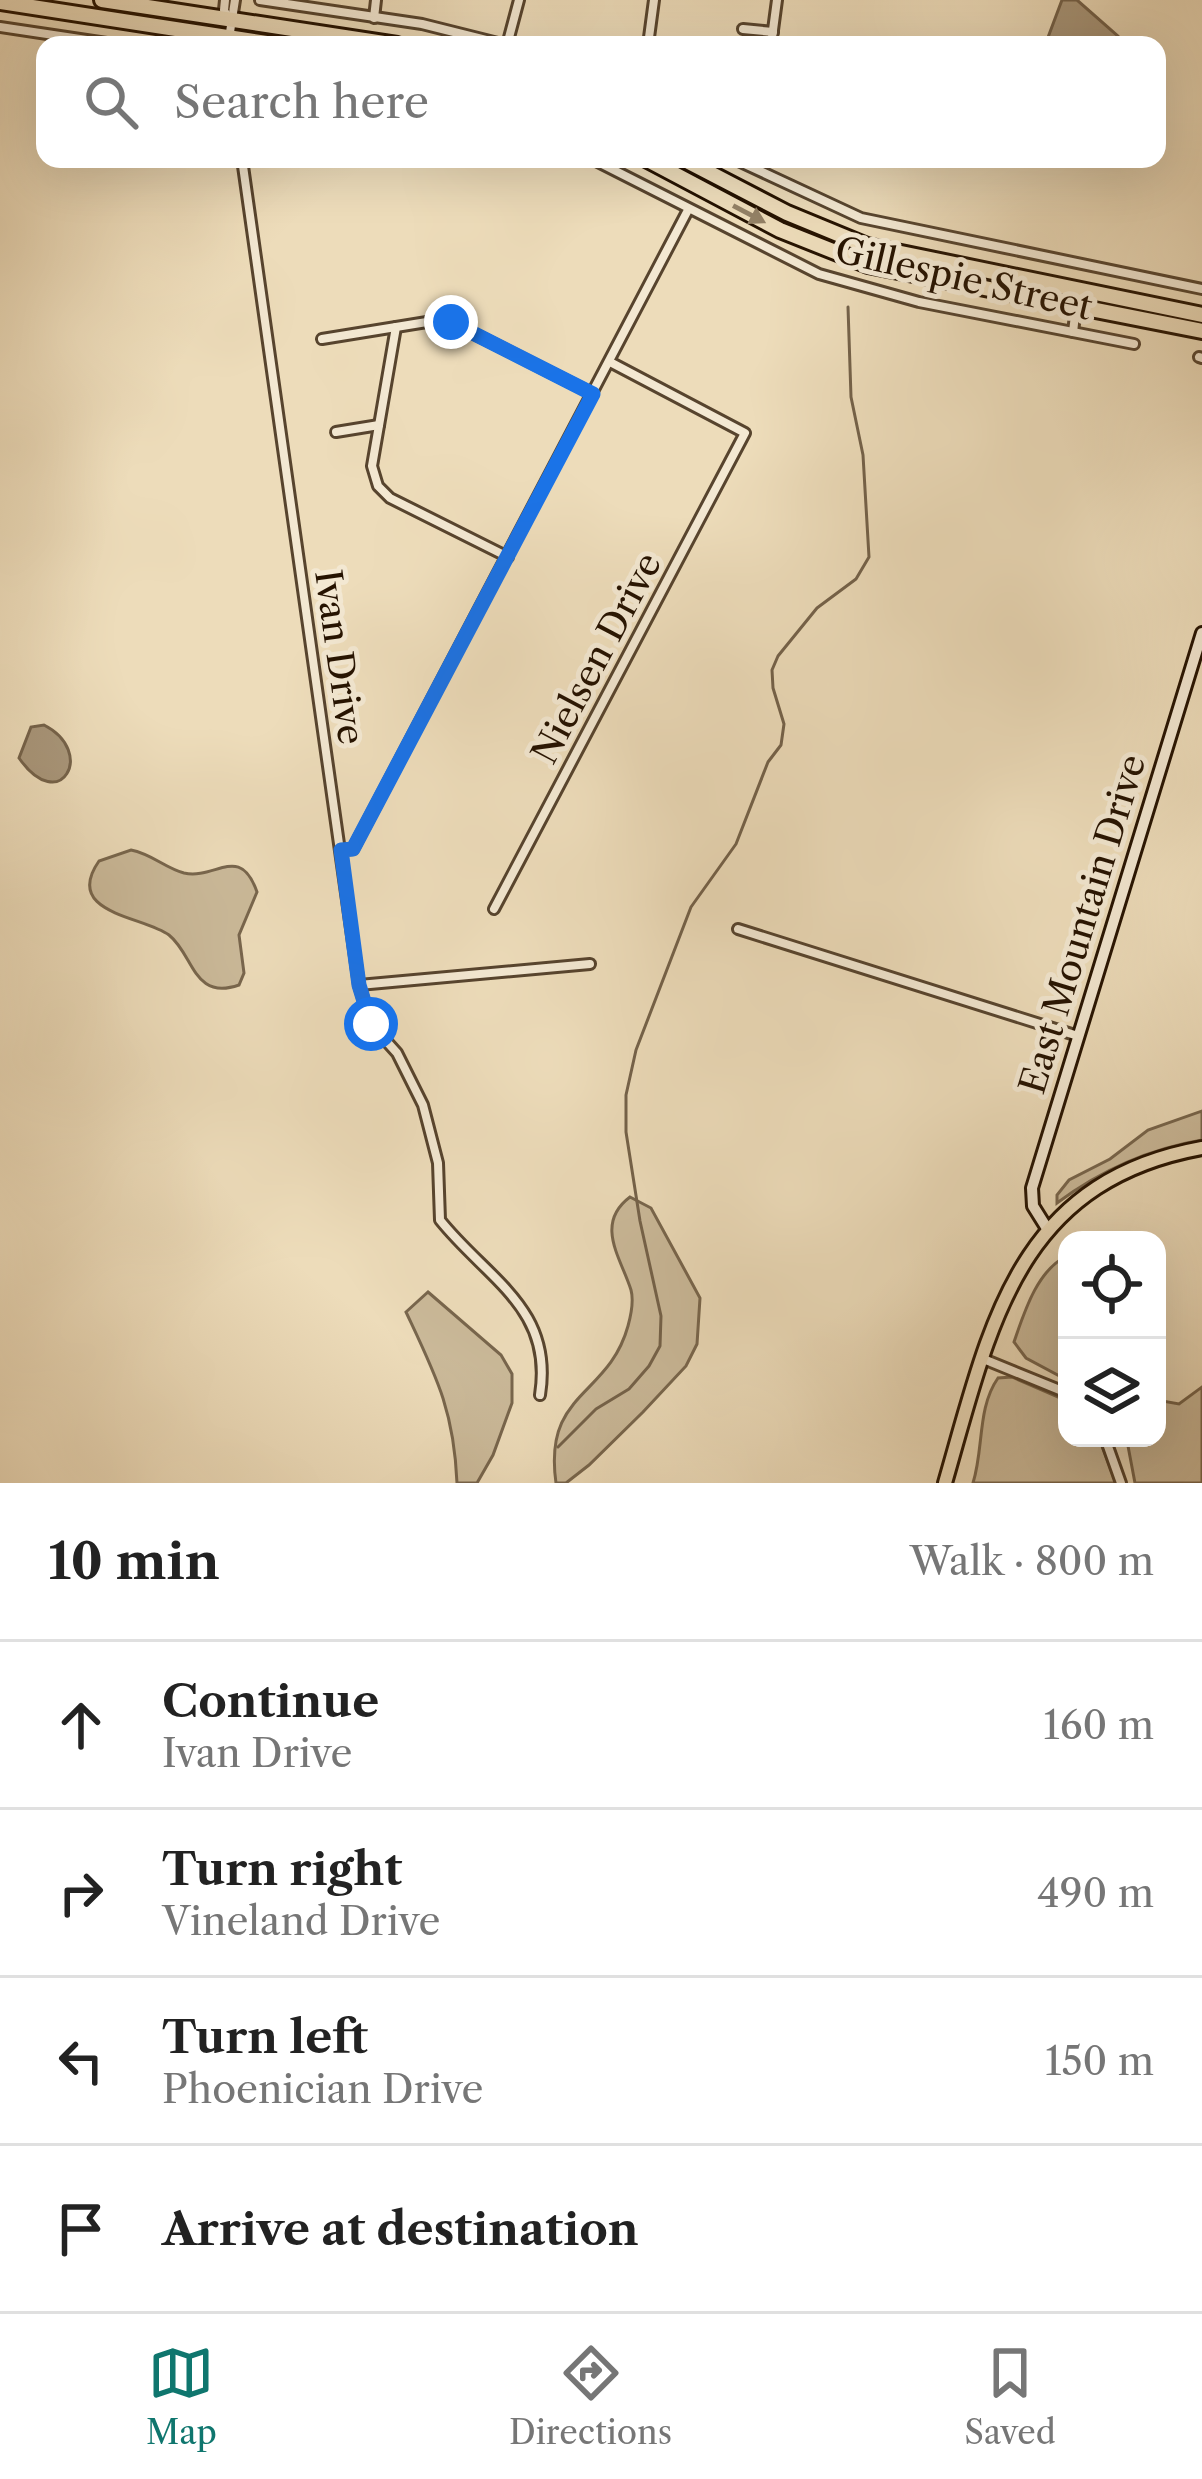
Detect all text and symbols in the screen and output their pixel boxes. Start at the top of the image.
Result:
search box [36,36,1166,168]
icon: search [78,69,144,135]
text: Search here [174,74,429,130]
one-way arrow [732,203,766,224]
street label: Gillespie Street [831,227,1097,329]
route end [424,295,478,349]
street label: Nielsen Drive [522,545,670,771]
street label: Ivan Drive [306,567,374,747]
street label: East Mountain Drive [1009,749,1155,1099]
route start [344,997,398,1051]
map controls [1058,1231,1166,1447]
button: locate [1058,1231,1166,1339]
button: layers [1058,1339,1166,1447]
text: 10 min [48,1530,220,1592]
text: Walk · 800 m [910,1537,1154,1585]
text: Continue [162,1673,379,1729]
icon: ahead [48,1692,114,1758]
text: 160 m [1043,1701,1154,1749]
text: Ivan Drive [162,1729,352,1777]
text: Turn right [162,1841,402,1897]
icon: right [48,1860,114,1926]
text: 490 m [1037,1869,1154,1917]
text: Vineland Drive [162,1897,440,1945]
text: Turn left [162,2009,368,2065]
icon: left [48,2028,114,2094]
text: 150 m [1045,2037,1154,2085]
text: Phoenician Drive [162,2065,483,2113]
icon: arrive [48,2196,114,2262]
text: Arrive at destination [162,2201,639,2257]
tab: Map [146,2340,217,2453]
tab: Directions [509,2340,672,2453]
tab: Saved [964,2340,1056,2453]

